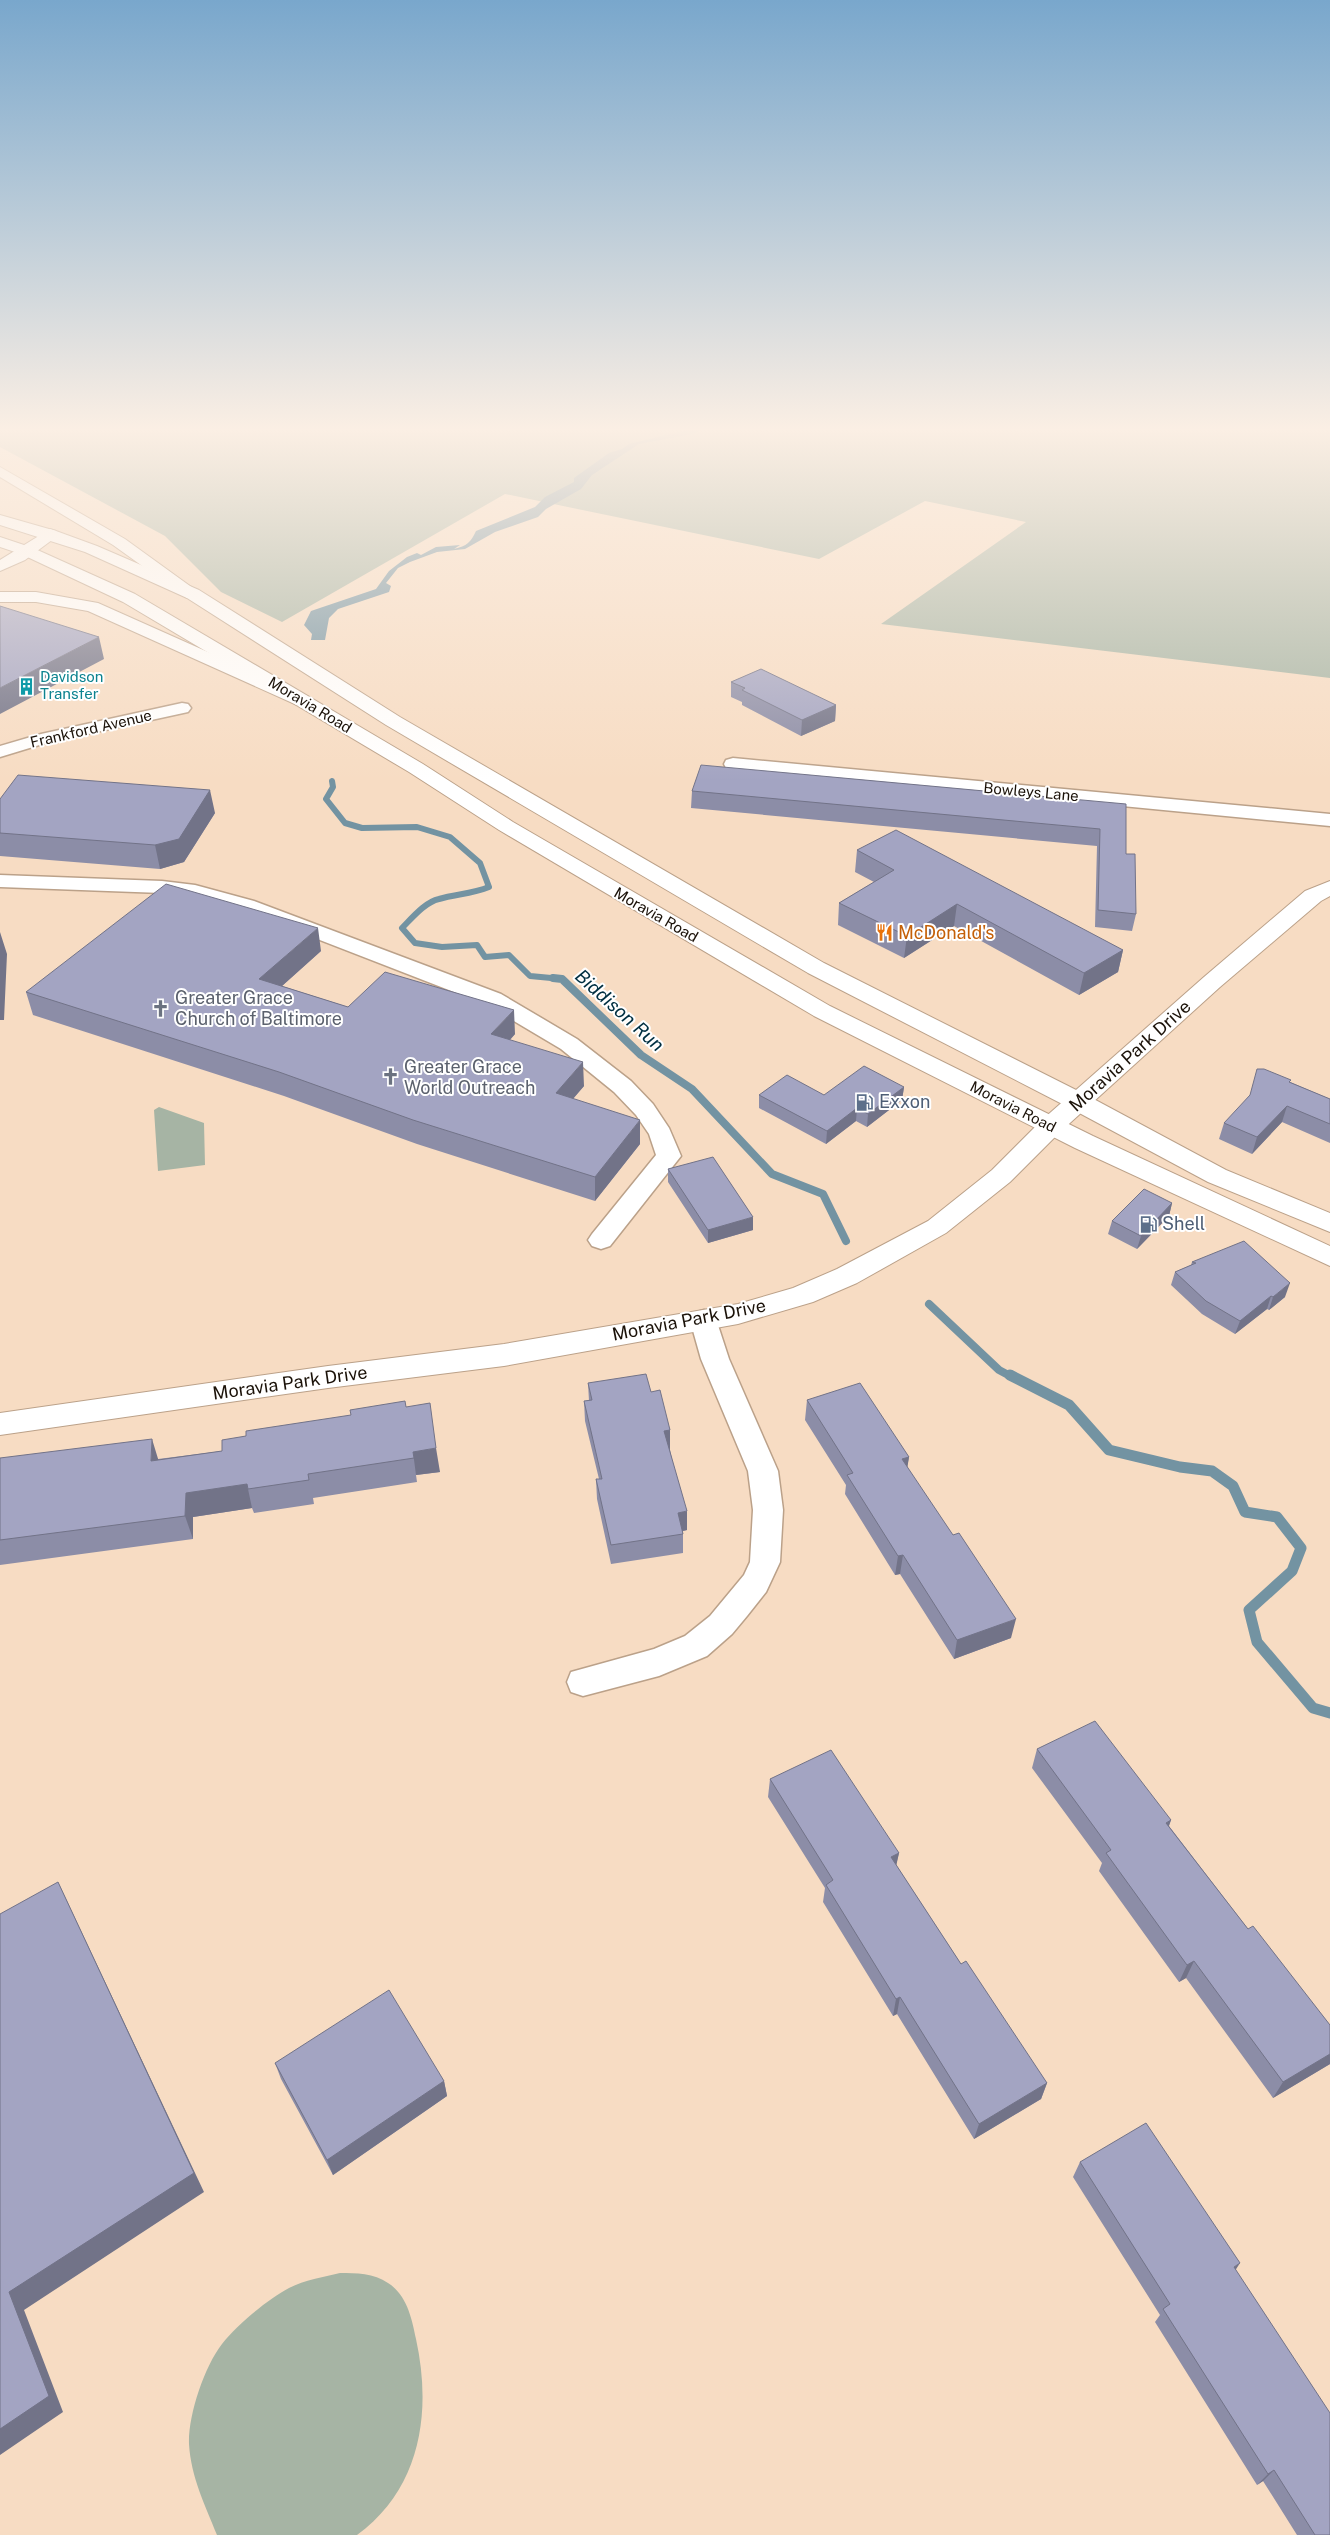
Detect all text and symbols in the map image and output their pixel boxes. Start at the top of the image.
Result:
place label: Davidson Transfer [40,668,103,702]
street label: Moravia Road [266,673,355,736]
building icon: Davidson Transfer [16,676,36,696]
street label: Frankford Avenue [28,706,153,751]
street label: Bowleys Lane [983,779,1079,804]
street label: Moravia Road [611,884,701,945]
place label: McDonald's [898,922,994,943]
restaurant icon: McDonald's [874,923,894,943]
water label: Biddison Run [571,964,669,1056]
place label: Greater Grace Church of Baltimore [175,987,342,1029]
street label: Moravia Park Drive [1065,996,1195,1116]
church icon: Greater Grace Church of Baltimore [151,998,171,1018]
place label: Greater Grace World Outreach [404,1056,535,1098]
church icon: Greater Grace World Outreach [380,1067,400,1087]
street label: Moravia Road [967,1078,1059,1135]
place label: Exxon [879,1091,930,1112]
fuel station icon: Exxon [855,1092,875,1112]
place label: Shell [1162,1213,1205,1234]
fuel station icon: Shell [1138,1214,1158,1234]
street label: Moravia Park Drive [610,1294,768,1345]
street label: Moravia Park Drive [211,1361,369,1404]

